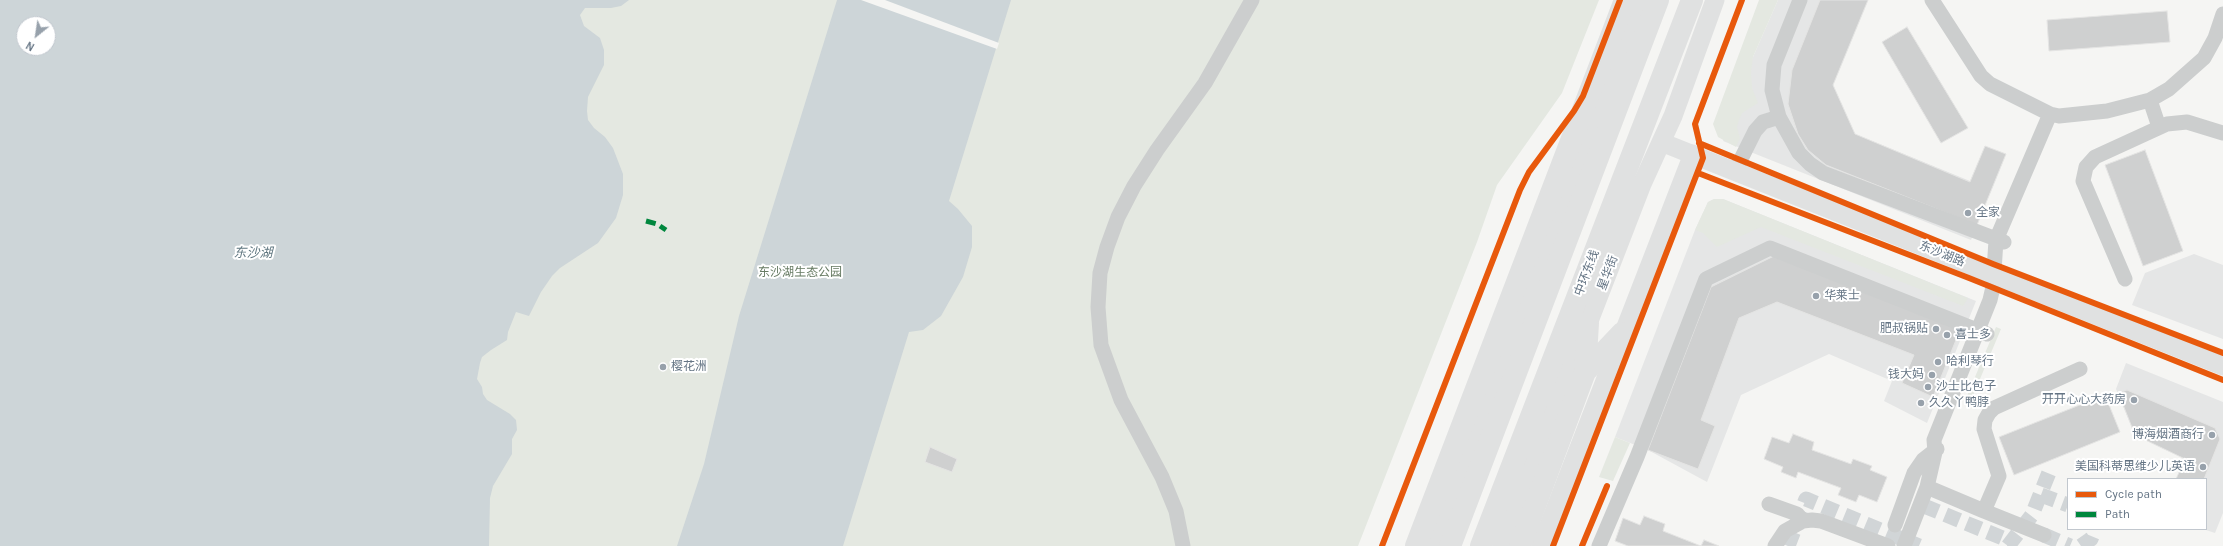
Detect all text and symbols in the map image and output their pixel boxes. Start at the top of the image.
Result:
north arrow [16,16,56,56]
text: N [24,38,37,54]
place label: 全家 [1976,206,2000,220]
marker: 全家 [1963,208,1973,218]
street label: 东沙湖路 [1917,238,1967,270]
water label: 东沙湖 [234,245,272,261]
street label: 中环东线 [1572,248,1602,298]
street label: 星华街 [1595,254,1621,292]
park label: 东沙湖生态公园 [758,266,842,280]
place label: 华莱士 [1824,289,1860,303]
marker: 华莱士 [1811,291,1821,301]
place label: 肥叔锅贴 [1880,322,1928,336]
marker: 肥叔锅贴 [1931,324,1941,334]
place label: 喜士多 [1955,328,1991,342]
marker: 喜士多 [1942,330,1952,340]
place label: 哈利琴行 [1946,355,1994,369]
marker: 哈利琴行 [1933,357,1943,367]
place label: 樱花洲 [671,360,707,374]
marker: 樱花洲 [658,362,668,372]
place label: 钱大妈 [1888,368,1924,382]
marker: 钱大妈 [1927,370,1937,380]
place label: 沙士比包子 [1936,380,1996,394]
marker: 沙士比包子 [1923,382,1933,392]
place label: 开开心心大药房 [2042,393,2126,407]
marker: 开开心心大药房 [2129,395,2139,405]
place label: 久久丫鸭脖 [1929,396,1989,410]
marker: 久久丫鸭脖 [1916,398,1926,408]
place label: 博海烟酒商行 [2132,428,2204,442]
marker: 博海烟酒商行 [2207,430,2217,440]
place label: 美国科蒂思维少儿英语 [2075,460,2195,474]
marker: 美国科蒂思维少儿英语 [2198,462,2208,472]
legend [2067,478,2207,530]
text: Cycle path [2105,487,2162,501]
text: Path [2105,507,2130,521]

